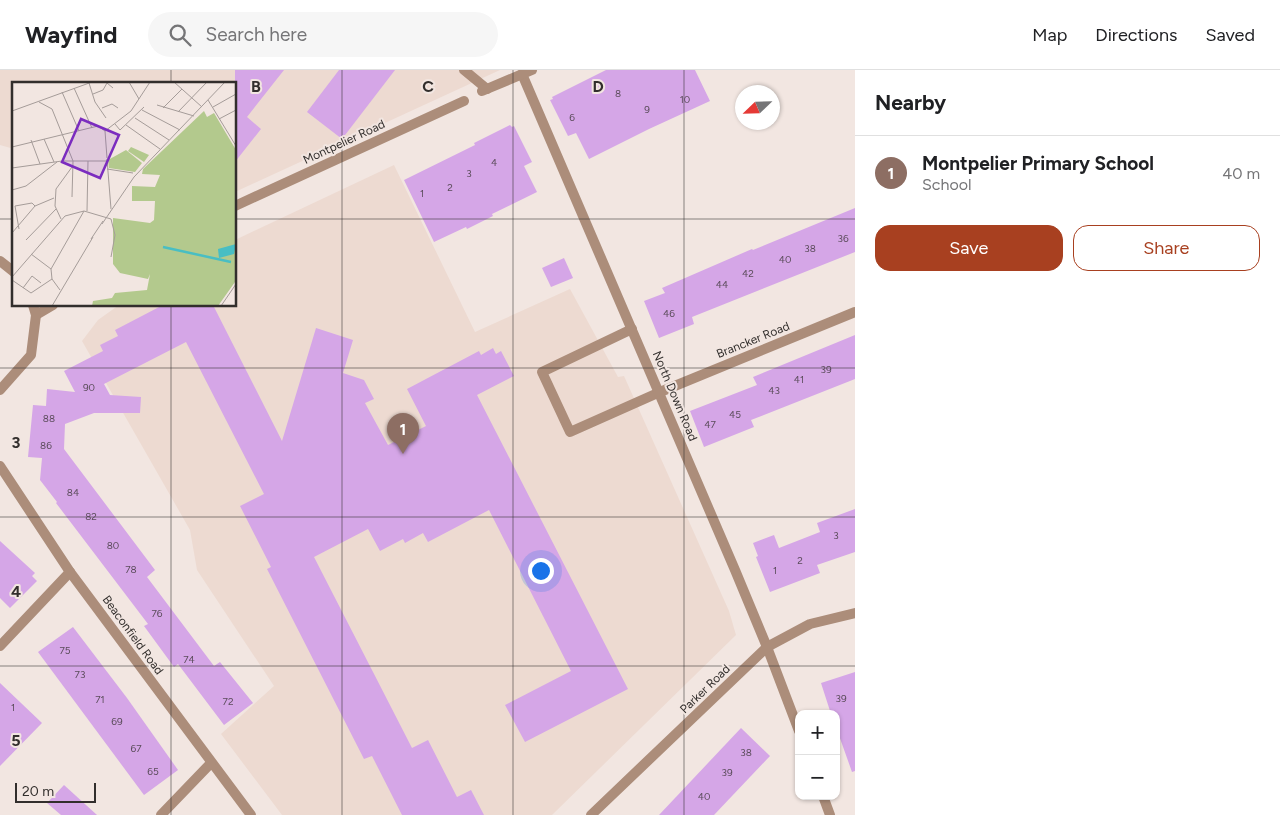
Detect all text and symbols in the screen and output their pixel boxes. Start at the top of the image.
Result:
search box [148,12,498,57]
text: Wayfind [25,20,118,49]
icon: search [166,21,194,49]
text: Search here [206,23,307,46]
text: Map [1032,24,1067,46]
text: Directions [1095,24,1177,46]
text: Saved [1205,24,1255,46]
text: B [251,77,261,96]
text: C [422,77,434,96]
text: D [592,77,604,96]
inset map [12,82,236,306]
north arrow [735,85,780,130]
house number: 8 [615,87,621,100]
text: Nearby [875,90,946,115]
house number: 10 [680,93,690,106]
house number: 9 [644,103,650,116]
house number: 6 [569,111,575,124]
street label: Montpelier Road [301,117,387,167]
text: Montpelier Primary School [922,152,1154,175]
house number: 4 [491,156,497,169]
text: 1 [888,164,894,183]
text: 40 m [1222,164,1260,183]
house number: 3 [466,167,472,180]
text: School [922,175,972,194]
house number: 2 [447,181,453,194]
house number: 1 [420,187,424,200]
button: Save [875,225,1063,271]
button: Share [1073,225,1260,271]
house number: 36 [837,232,849,245]
house number: 38 [804,242,816,255]
house number: 40 [779,253,791,266]
house number: 42 [742,267,754,280]
house number: 44 [716,278,728,291]
house number: 46 [663,307,675,320]
street label: Brancker Road [714,319,792,361]
street label: North Down Road [650,349,700,443]
house number: 39 [820,363,832,376]
house number: 41 [794,373,804,386]
house number: 90 [83,381,95,394]
house number: 43 [768,384,780,397]
house number: 45 [729,408,741,421]
house number: 88 [43,412,55,425]
pin: 1 [387,413,419,454]
house number: 47 [704,418,716,431]
text: 3 [12,433,21,452]
house number: 86 [40,439,52,452]
house number: 84 [67,486,79,499]
house number: 82 [85,510,97,523]
house number: 3 [833,529,839,542]
house number: 80 [107,539,119,552]
house number: 2 [797,554,803,567]
your location [528,558,554,584]
house number: 78 [125,563,137,576]
house number: 1 [773,564,777,577]
text: 4 [11,582,21,601]
street label: Beaconfield Road [100,593,166,677]
house number: 76 [151,607,163,620]
house number: 75 [59,644,71,657]
house number: 74 [183,653,195,666]
street label: Parker Road [677,662,733,716]
house number: 73 [75,668,85,681]
house number: 39 [835,692,847,705]
house number: 71 [95,693,105,706]
house number: 72 [223,695,233,708]
house number: 1 [11,701,15,714]
map controls [795,710,840,800]
button: + [795,710,840,755]
house number: 69 [111,715,123,728]
text: 5 [11,731,21,750]
house number: 67 [130,742,142,755]
house number: 38 [740,746,752,759]
button: − [795,755,840,800]
house number: 65 [147,765,159,778]
house number: 39 [721,766,733,779]
scale bar [15,780,96,803]
text: 20 m [22,783,54,800]
house number: 40 [698,790,710,803]

